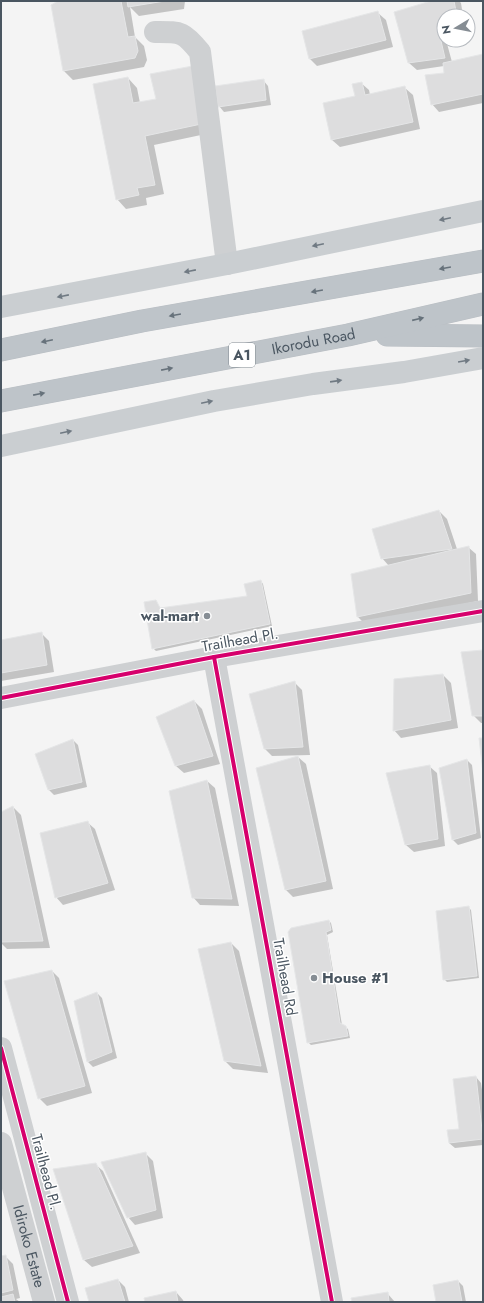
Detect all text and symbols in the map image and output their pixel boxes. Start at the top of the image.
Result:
north arrow [436,8,476,48]
text: N [438,24,455,35]
one-way arrow [439,216,451,222]
one-way arrow [311,243,324,249]
one-way arrow [438,265,451,271]
one-way arrow [184,269,196,275]
one-way arrow [310,288,323,294]
one-way arrow [56,294,69,300]
one-way arrow [169,313,181,319]
one-way arrow [412,315,424,321]
street label: Ikorodu Road [270,323,357,360]
one-way arrow [41,338,53,344]
road number: A1 [229,343,255,367]
one-way arrow [458,358,470,364]
one-way arrow [161,366,173,372]
one-way arrow [330,378,342,384]
one-way arrow [33,390,45,396]
one-way arrow [201,399,214,405]
one-way arrow [60,429,73,435]
place label: wal-mart [140,605,199,627]
marker: wal-mart [202,611,212,621]
street label: Trailhead Pl. [200,622,280,658]
street label: Trailhead Rd [267,937,303,1017]
place label: House #1 [322,967,389,989]
marker: House #1 [309,973,319,983]
street label: Trailhead Pl. [25,1132,67,1212]
street label: Idiroko Estate [7,1202,51,1290]

